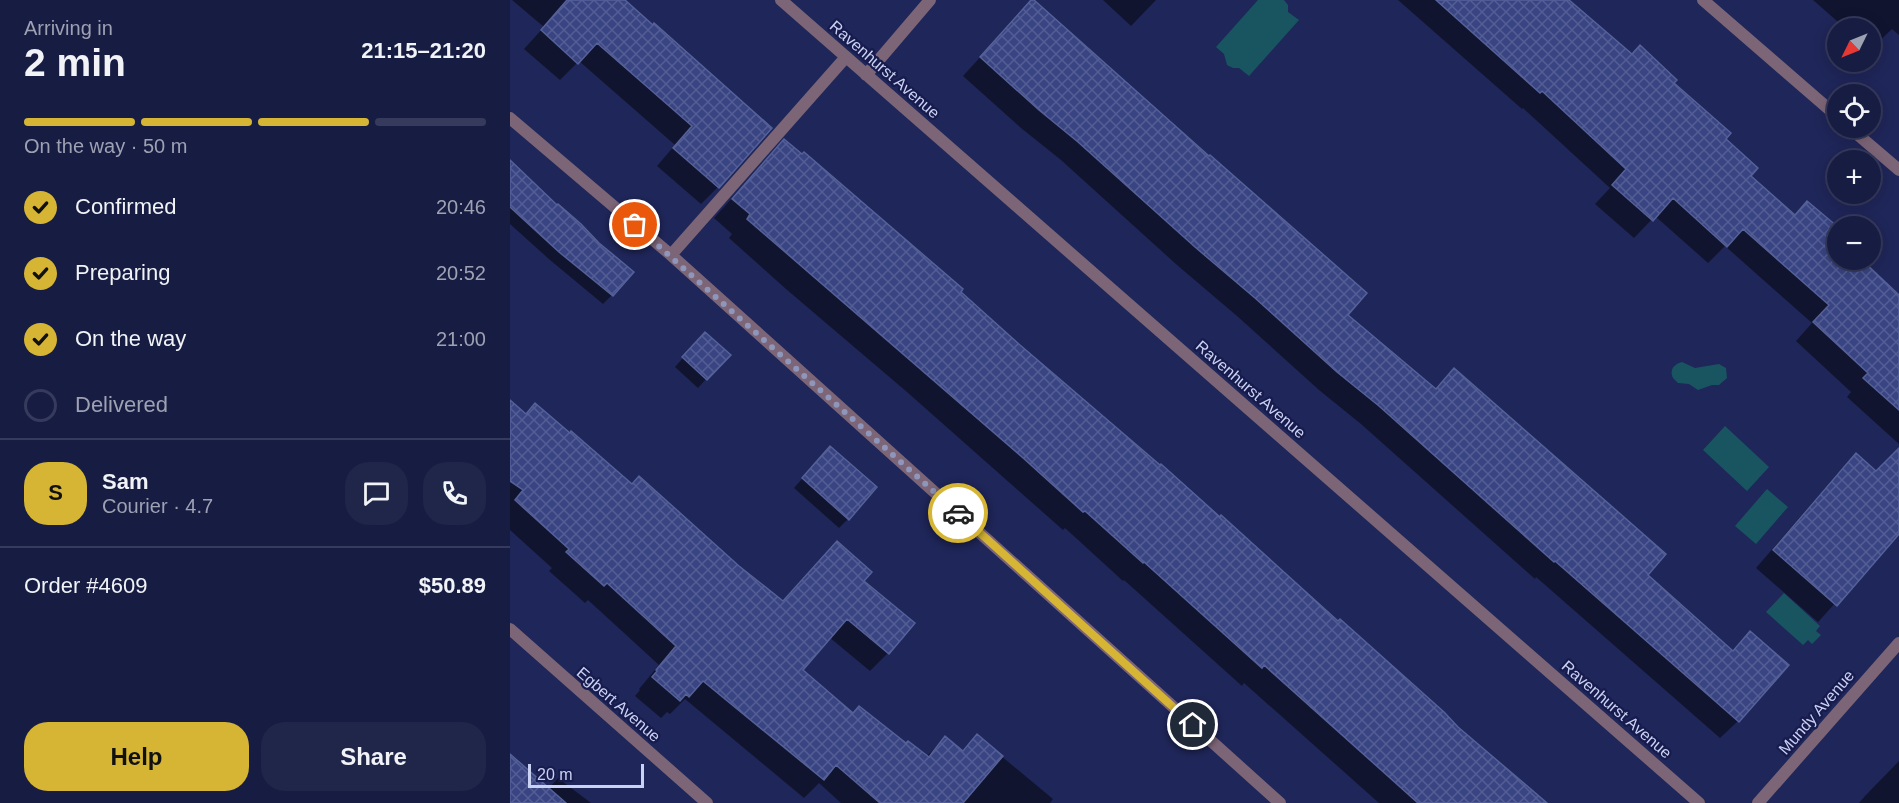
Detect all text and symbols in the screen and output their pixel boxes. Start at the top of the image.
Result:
text: Arriving in [24,17,113,39]
street label: Ravenhurst Avenue [827,17,943,122]
north arrow [1827,18,1881,72]
map controls [1827,18,1881,270]
text: 21:15–21:20 [361,38,486,63]
text: 2 min [24,41,126,84]
button: locate [1827,84,1881,138]
text: On the way · 50 m [24,135,187,157]
button: + [1827,150,1881,204]
icon: check [24,191,57,224]
text: Confirmed [75,194,176,219]
text: 20:46 [436,196,486,218]
pin [609,199,660,250]
icon: bag [618,208,651,241]
button: − [1827,216,1881,270]
icon: check [24,257,57,290]
text: Preparing [75,260,170,285]
text: 20:52 [436,262,486,284]
icon: check [24,323,57,356]
text: On the way [75,326,186,351]
text: 21:00 [436,328,486,350]
street label: Ravenhurst Avenue [1193,337,1309,442]
text: Delivered [75,392,168,417]
button: chat [345,462,408,525]
button: phone [423,462,486,525]
text: Sam [102,469,148,494]
text: S [48,480,63,505]
courier [928,483,988,543]
text: Courier · 4.7 [102,495,213,517]
icon: car [942,497,975,530]
text: Order #4609 [24,573,148,598]
text: $50.89 [419,573,486,598]
street label: Ravenhurst Avenue [1559,657,1675,762]
street label: Egbert Avenue [574,664,664,745]
street label: Mundy Avenue [1775,667,1857,758]
pin [1167,699,1218,750]
icon: home [1176,708,1209,741]
button: Help [24,722,249,791]
button: Share [261,722,486,791]
scale bar [528,761,644,788]
text: 20 m [537,766,573,783]

